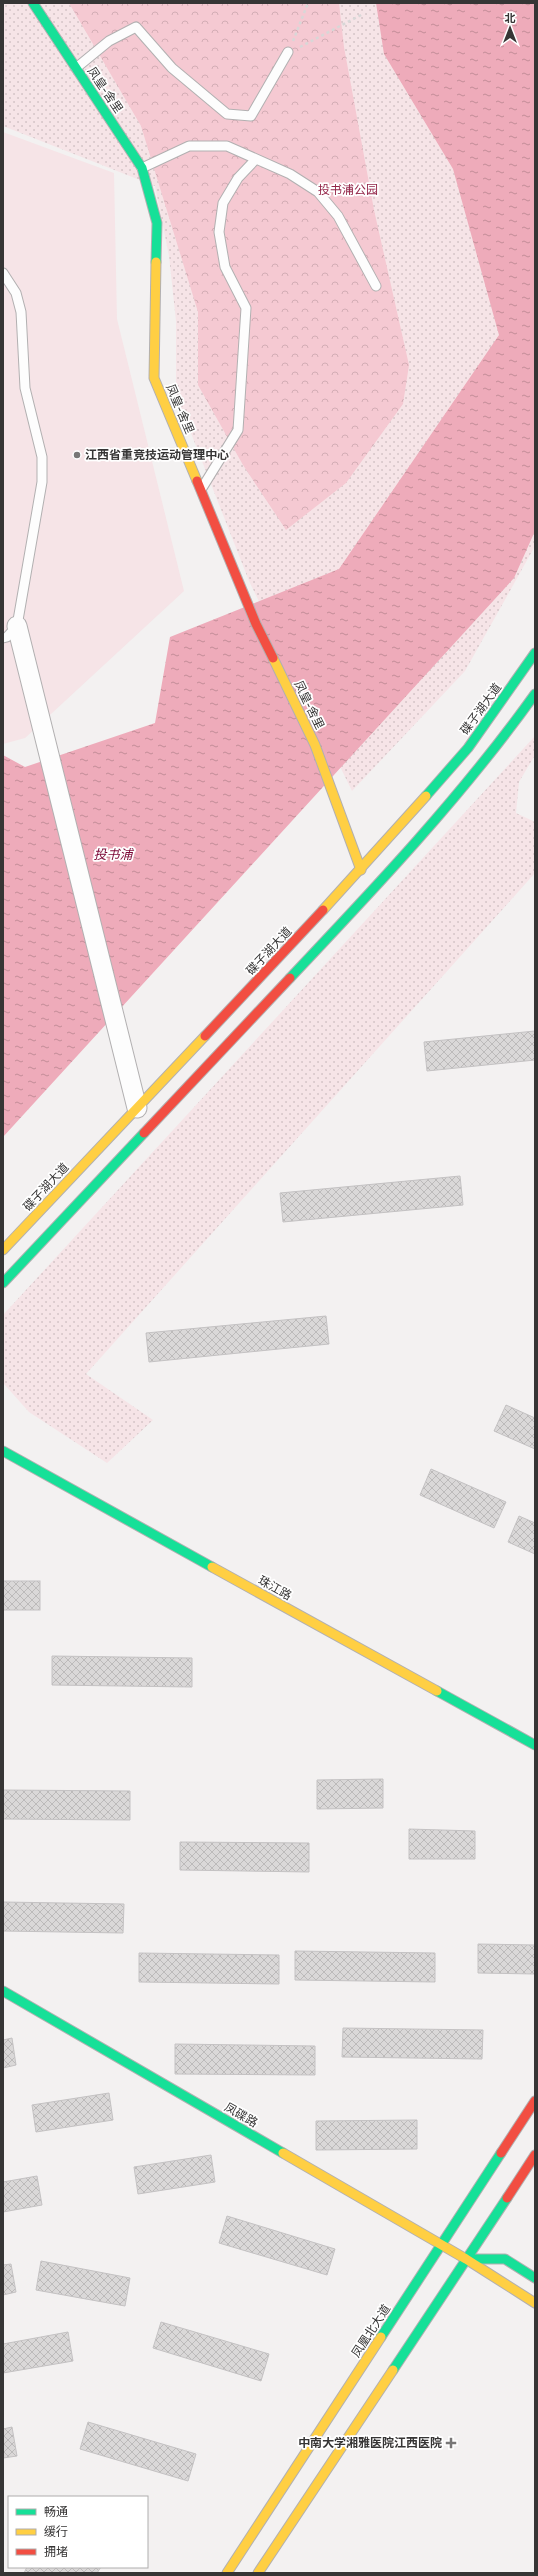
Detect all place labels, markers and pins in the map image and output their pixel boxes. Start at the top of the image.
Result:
place label: 江西省重竞技运动管理中心 [85,447,229,462]
marker: 江西省重竞技运动管理中心 [72,450,82,460]
place label: 中南大学湘雅医院江西医院 [298,2435,442,2450]
marker: 中南大学湘雅医院江西医院 [445,2437,457,2449]

